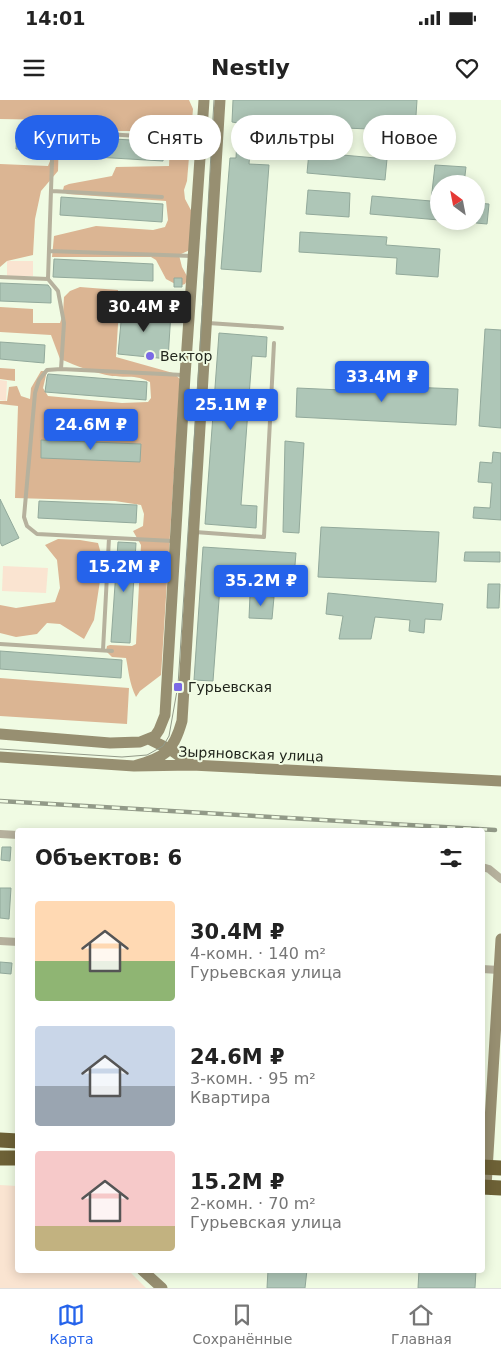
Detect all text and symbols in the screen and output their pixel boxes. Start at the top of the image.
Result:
text: 14:01 [25,7,85,29]
icon: menu [20,54,48,82]
icon: heart [453,54,481,82]
text: Nestly [211,55,290,80]
chip: Купить [15,115,119,160]
chip: Снять [129,115,221,160]
chip: Фильтры [231,115,353,160]
chip: Новое [363,115,456,160]
north arrow [430,175,485,230]
map controls [430,175,485,230]
pin: 30.4M ₽ [98,290,190,333]
text: 30.4M ₽ [108,297,180,316]
place label: Вектор [160,348,212,364]
marker: Вектор [144,350,156,362]
pin: 33.4M ₽ [336,360,428,403]
text: 33.4M ₽ [346,367,418,386]
pin: 25.1M ₽ [185,388,277,431]
text: 25.1M ₽ [195,395,267,414]
pin: 24.6M ₽ [45,408,137,451]
text: 24.6M ₽ [55,415,127,434]
pin: 15.2M ₽ [78,550,170,593]
text: 15.2M ₽ [88,557,160,576]
pin: 35.2M ₽ [215,564,307,607]
text: 35.2M ₽ [225,571,297,590]
place label: Гурьевская [188,679,272,695]
marker: Гурьевская [172,681,184,693]
street label: Зыряновская улица [178,743,324,765]
icon: filters [437,844,465,872]
text: Объектов: 6 [35,846,182,870]
text: 30.4M ₽ [190,920,285,944]
icon: home [75,921,135,981]
text: 4-комн. · 140 m² [190,944,326,963]
text: Гурьевская улица [190,963,342,982]
text: 24.6M ₽ [190,1045,285,1069]
icon: home [75,1046,135,1106]
text: 3-комн. · 95 m² [190,1069,316,1088]
text: Квартира [190,1088,270,1107]
text: 15.2M ₽ [190,1170,285,1194]
icon: home [75,1171,135,1231]
text: 2-комн. · 70 m² [190,1194,316,1213]
text: Гурьевская улица [190,1213,342,1232]
tab: Карта [49,1301,94,1347]
tab: Сохранённые [192,1301,292,1347]
tab: Главная [391,1301,452,1347]

